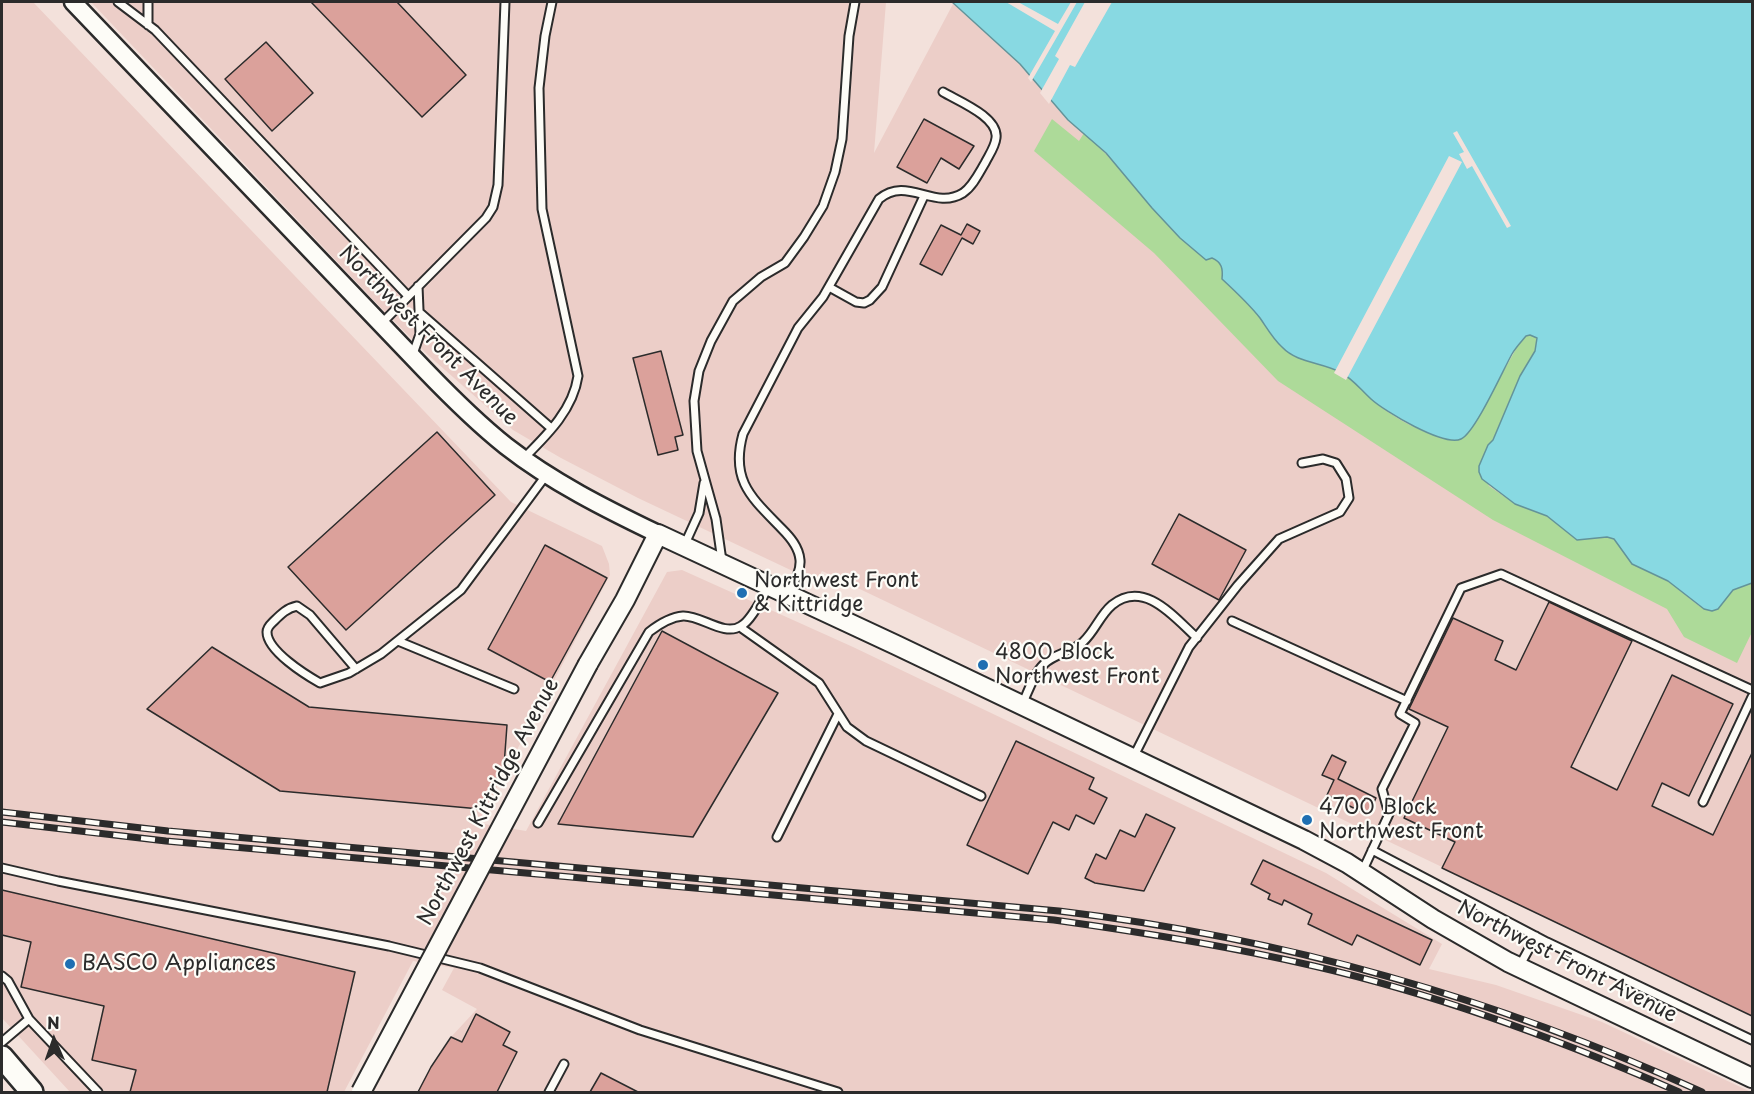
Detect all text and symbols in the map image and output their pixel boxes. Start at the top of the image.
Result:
street label: Northwest Front Avenue [333,241,523,431]
place label: Northwest Front & Kittridge [754,568,919,618]
marker: Northwest Front & Kittridge [735,586,749,600]
place label: 4800 Block Northwest Front [995,640,1160,690]
marker: 4800 Block Northwest Front [976,658,990,672]
street label: Northwest Kittridge Avenue [413,674,565,930]
place label: 4700 Block Northwest Front [1319,795,1484,845]
marker: 4700 Block Northwest Front [1300,813,1314,827]
street label: Northwest Front Avenue [1453,896,1681,1028]
place label: BASCO Appliances [82,951,276,977]
marker: BASCO Appliances [63,957,77,971]
north arrow [24,1010,84,1070]
text: N [47,1010,60,1034]

